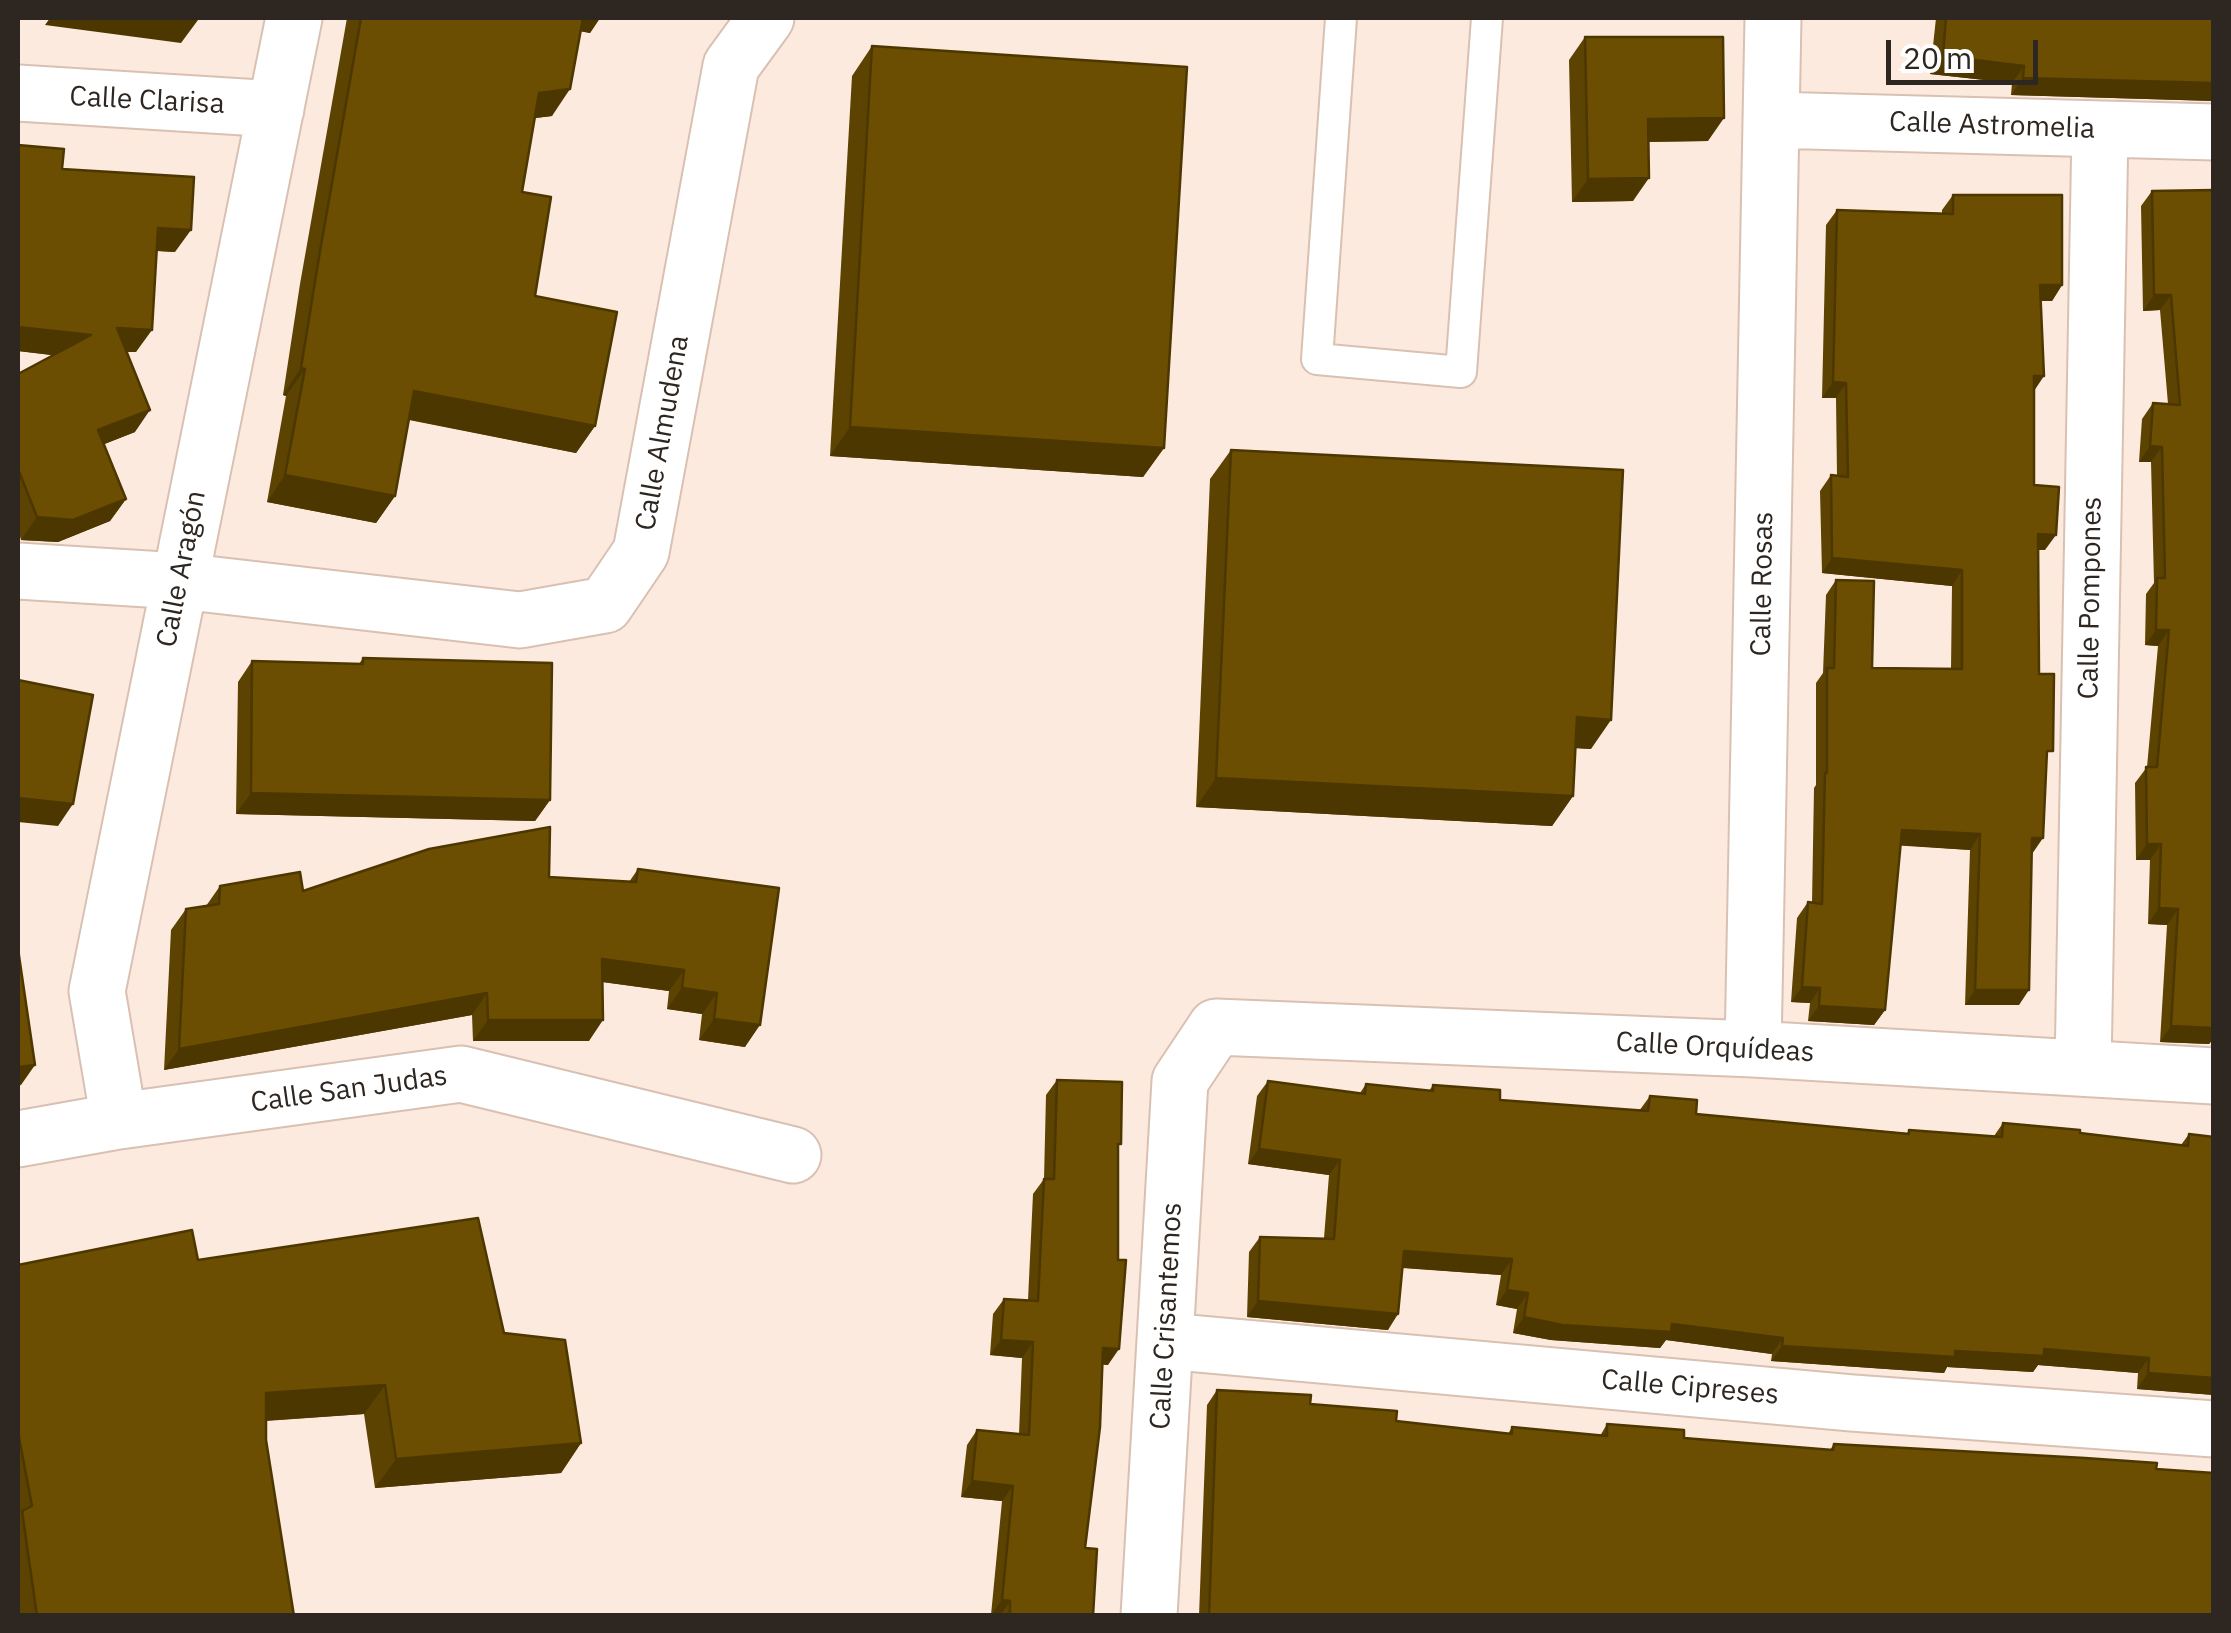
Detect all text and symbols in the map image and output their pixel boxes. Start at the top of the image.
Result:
scale bar [1891,20,2044,82]
text: 20 m [1903,38,1972,77]
street label: Calle Clarisa [69,80,225,122]
street label: Calle Astromelia [1889,106,2095,146]
street label: Calle Almudena [629,333,697,533]
street label: Calle Aragón [150,488,214,650]
street label: Calle Pompones [2072,496,2110,700]
street label: Calle Rosas [1745,511,1781,657]
street label: Calle Orquídeas [1615,1026,1815,1070]
street label: Calle San Judas [249,1060,449,1120]
street label: Calle Crisantemos [1144,1202,1190,1430]
street label: Calle Cipreses [1600,1363,1780,1413]

